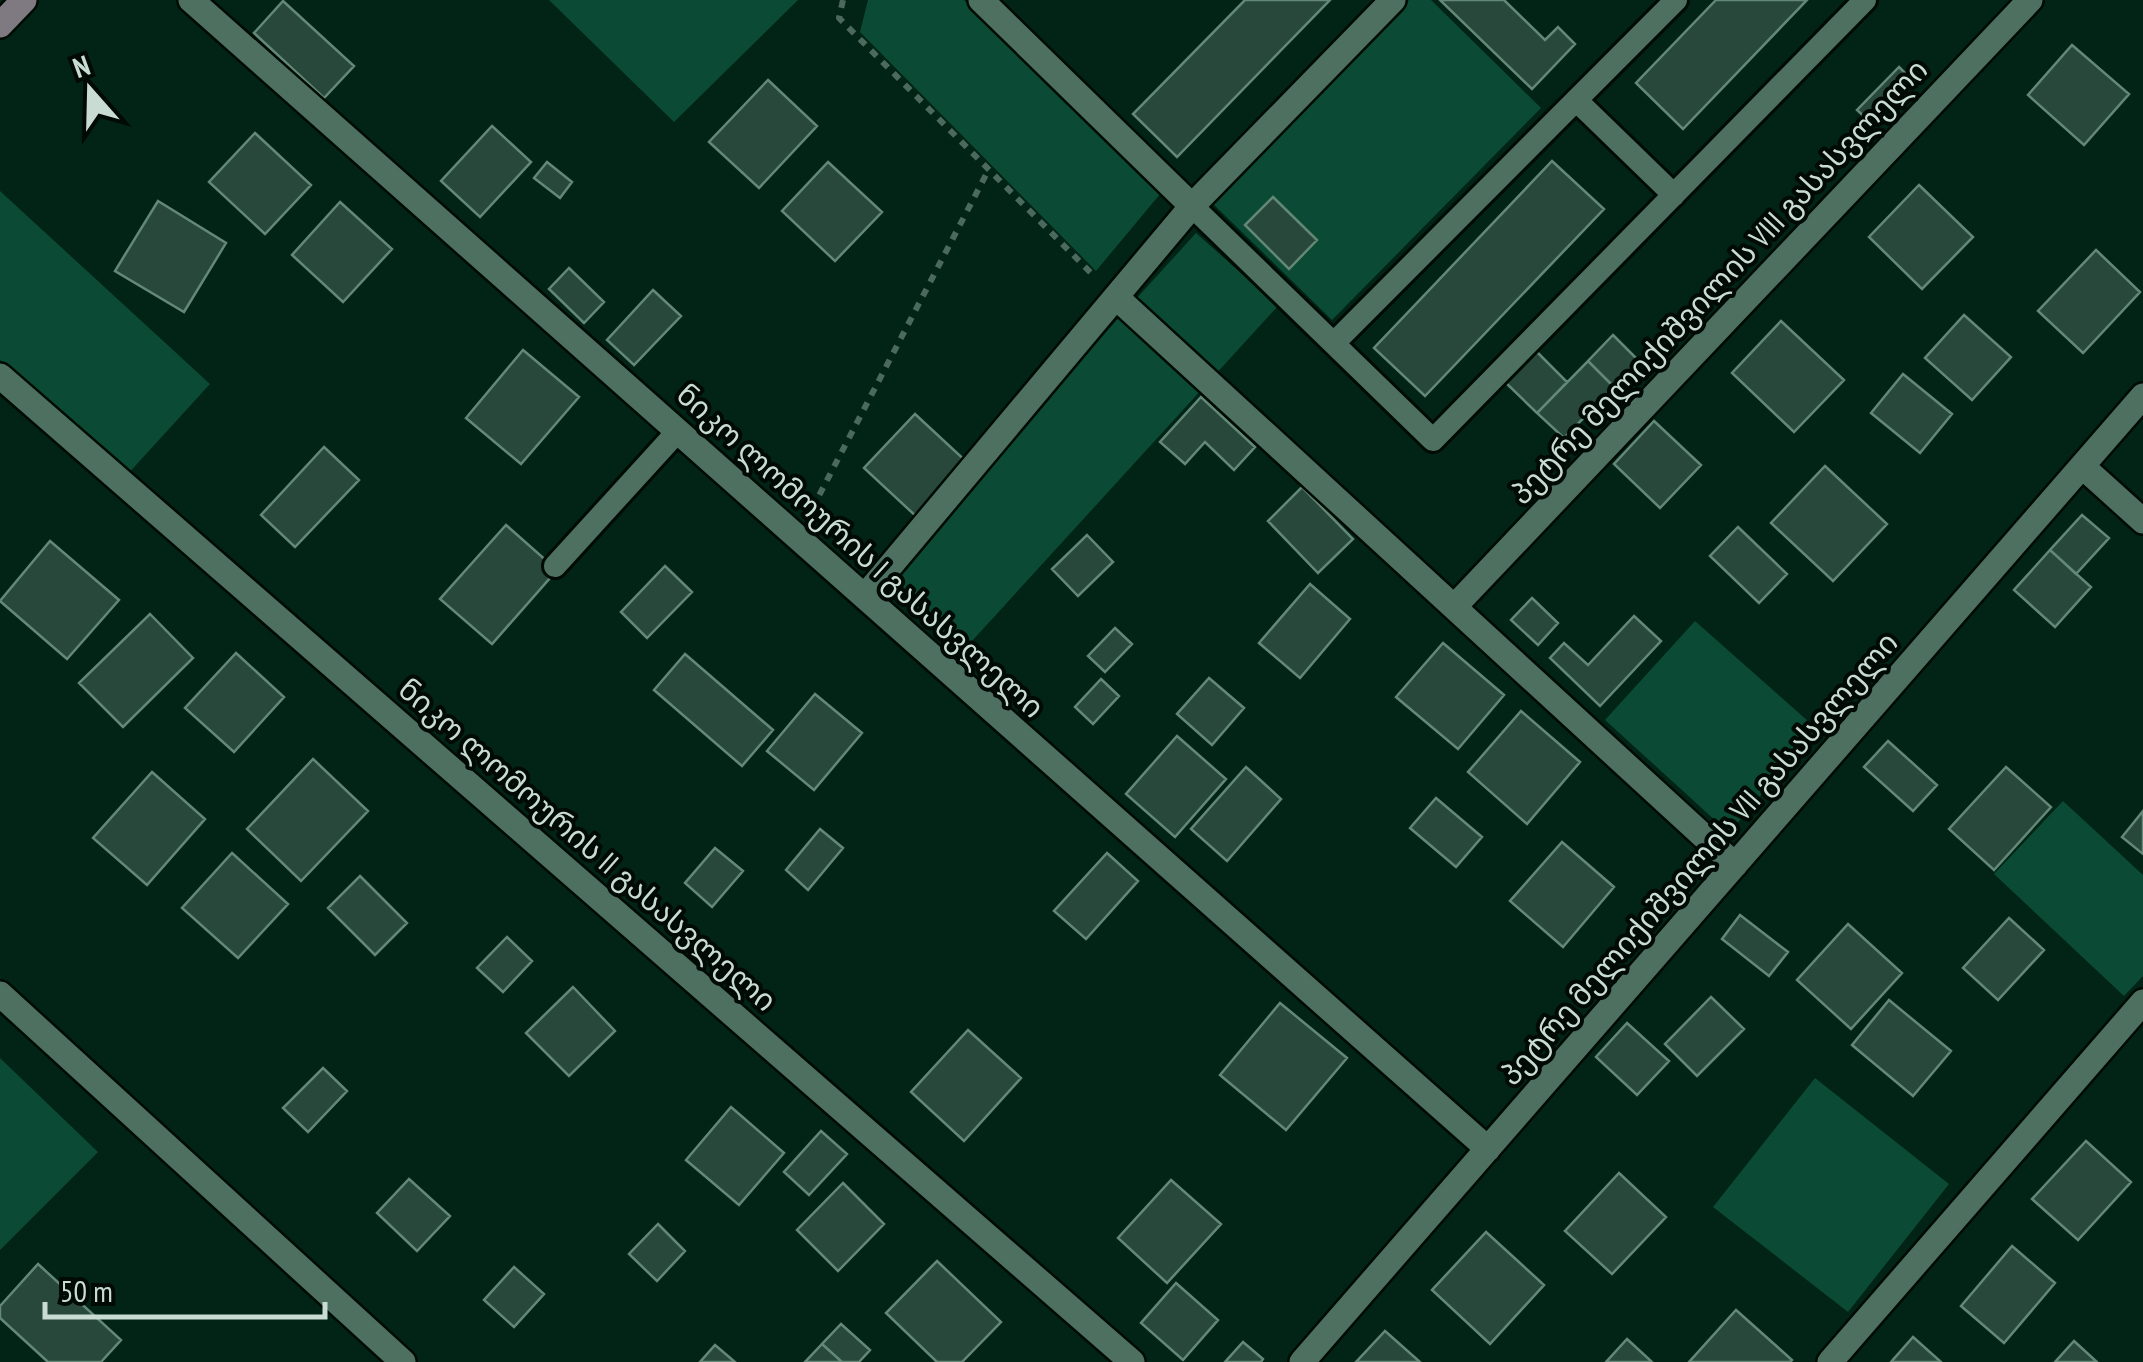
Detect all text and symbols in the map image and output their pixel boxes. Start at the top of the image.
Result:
north arrow [40,40,140,140]
text: N [68,46,95,86]
street label: პეტრე მელიქიშვილის VIII გასასვლელი [1501,50,1935,512]
street label: ნიკო ლომოურის I გასასვლელი [669,374,1053,726]
street label: პეტრე მელიქიშვილის VII გასასვლელი [1490,623,1906,1093]
street label: ნიკო ლომოურის II გასასვლელი [391,669,785,1019]
scale bar [45,1257,325,1319]
text: 50 m [60,1271,113,1310]

